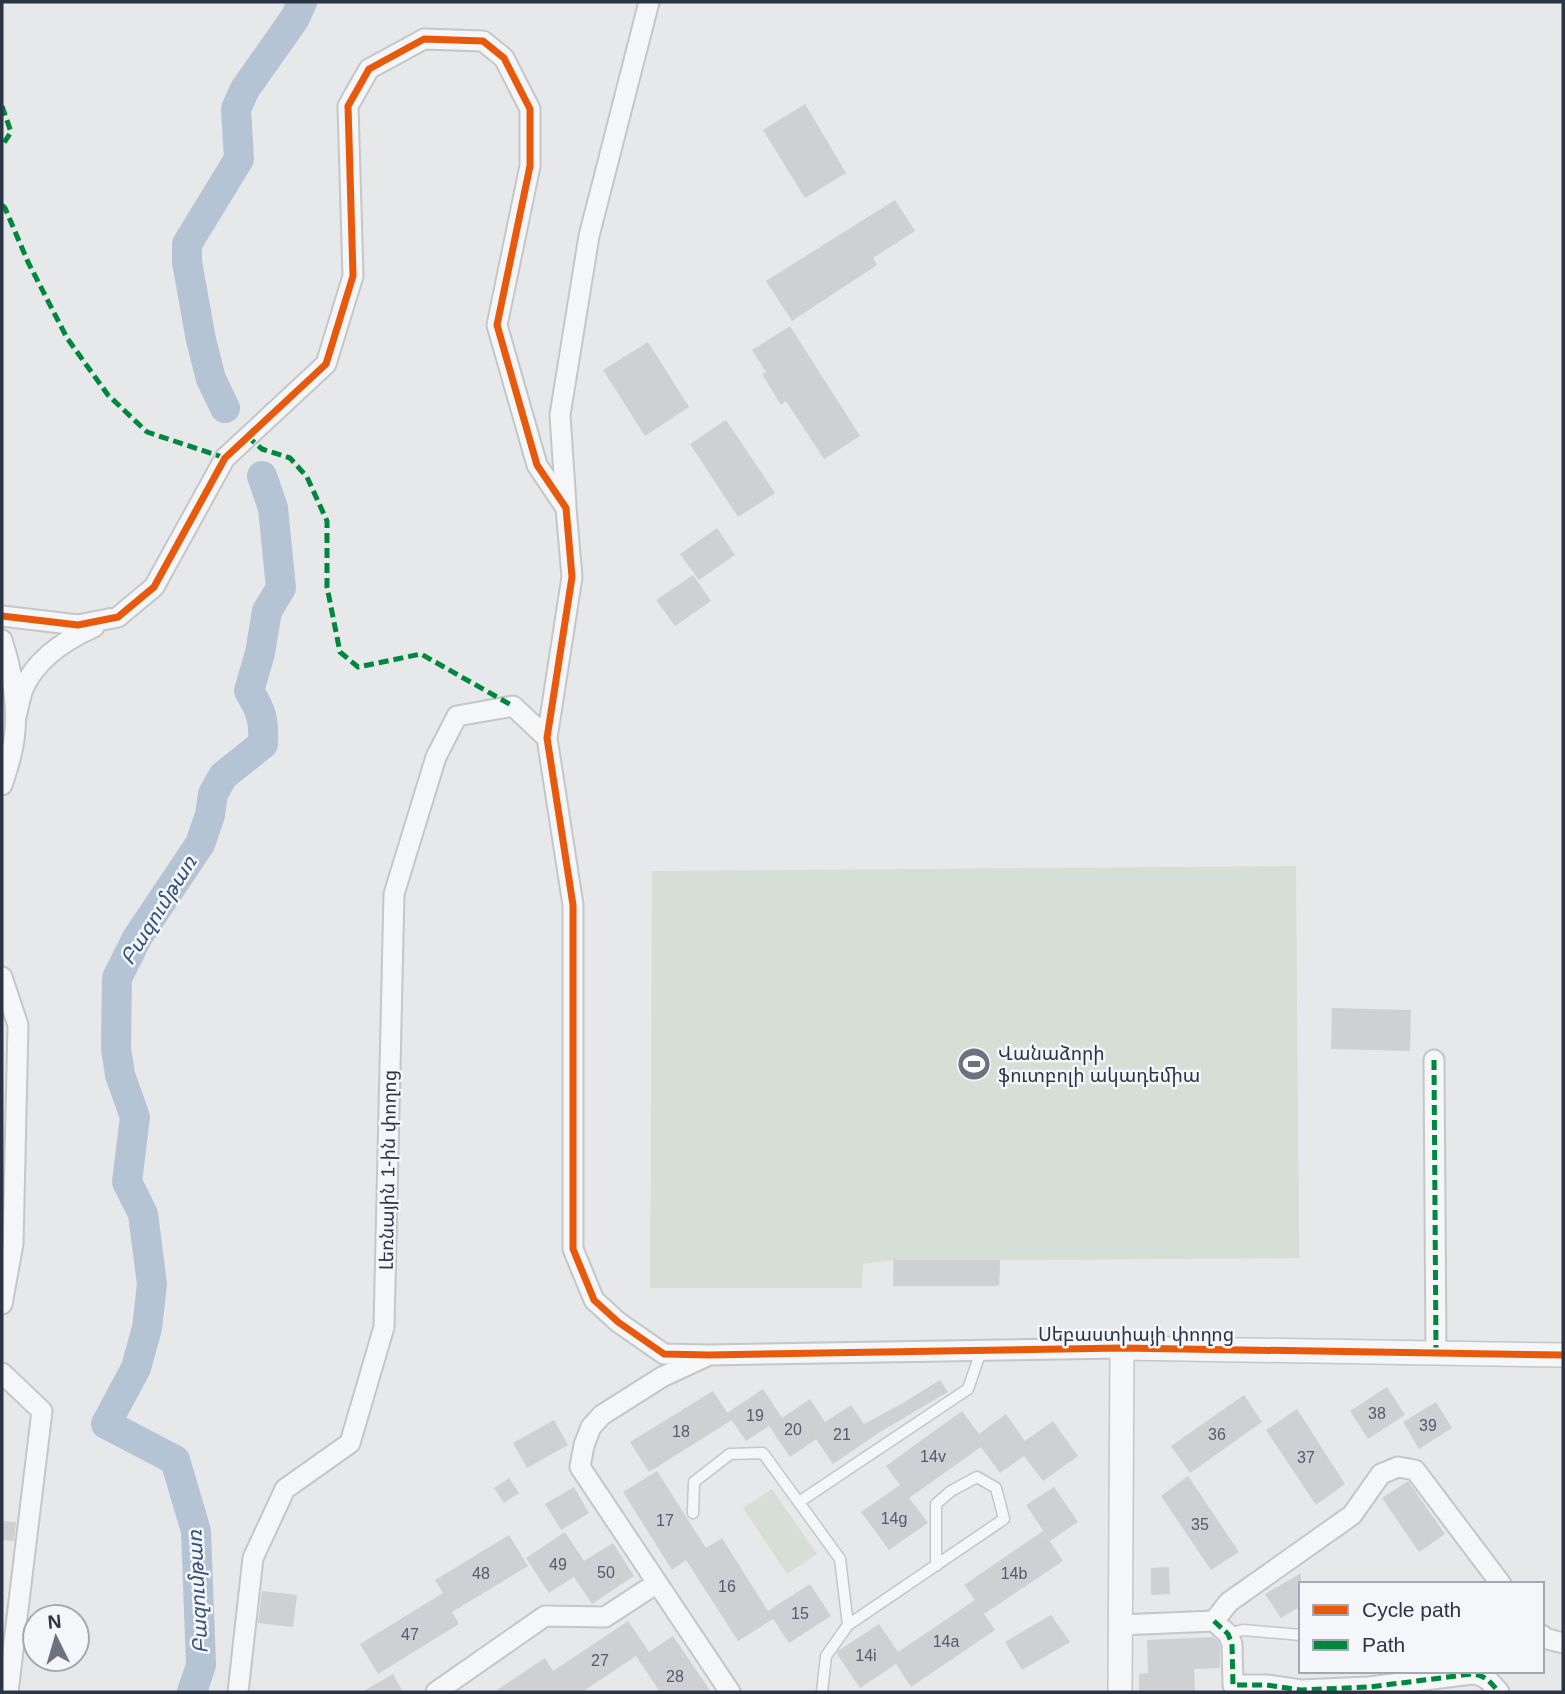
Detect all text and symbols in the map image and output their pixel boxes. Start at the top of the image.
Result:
water label: Բազումթառ [115,850,202,969]
place label: Վանաձորի ֆուտբոլի ակադեմիա [998,1043,1200,1087]
sports icon: Վանաձորի ֆուտբոլի ակադեմիա [955,1045,993,1083]
street label: Լեռնային 1-ին փողոց [376,1070,401,1270]
street label: Սեբաստիայի փողոց [1038,1324,1234,1346]
house number: 38 [1368,1405,1386,1422]
house number: 19 [746,1407,764,1424]
house number: 39 [1419,1417,1437,1434]
house number: 20 [784,1421,802,1438]
house number: 18 [672,1423,690,1440]
house number: 21 [833,1426,851,1443]
house number: 36 [1208,1426,1226,1443]
house number: 14v [920,1448,946,1465]
house number: 37 [1297,1449,1315,1466]
house number: 14g [881,1510,907,1527]
house number: 17 [656,1512,674,1529]
house number: 35 [1191,1516,1209,1533]
water label: Բազումթառ [182,1528,213,1655]
house number: 49 [549,1556,567,1573]
house number: 50 [597,1564,615,1581]
house number: 48 [472,1565,490,1582]
house number: 14b [1001,1565,1027,1582]
house number: 16 [718,1578,736,1595]
legend [1299,1582,1544,1673]
text: Cycle path [1362,1598,1461,1621]
north arrow [21,1603,91,1673]
house number: 15 [791,1605,809,1622]
text: N [47,1611,62,1633]
house number: 47 [401,1626,419,1643]
house number: 14a [933,1633,959,1650]
text: Path [1362,1633,1405,1656]
house number: 14i [855,1647,877,1664]
house number: 27 [591,1652,609,1669]
house number: 28 [666,1668,684,1685]

